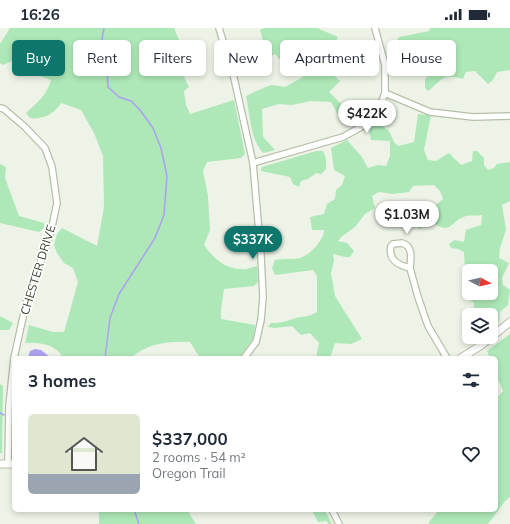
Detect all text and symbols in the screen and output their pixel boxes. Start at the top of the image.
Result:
text: 16:26 [20,5,60,24]
chip: Buy [12,40,65,76]
chip: Rent [73,40,131,76]
chip: Filters [139,40,206,76]
chip: New [214,40,272,76]
chip: Apartment [280,40,379,76]
chip: House [387,40,456,76]
pin: $422K [339,100,395,134]
text: $422K [347,105,387,121]
pin: $1.03M [374,201,440,235]
text: $1.03M [384,206,430,222]
street label: CHESTER DRIVE [17,223,58,317]
pin: $337K [225,226,281,260]
text: $337K [233,231,273,247]
north arrow [462,264,498,300]
map controls [462,264,498,344]
button: layers [462,308,498,344]
icon: filters [460,369,482,391]
text: 3 homes [28,370,96,391]
text: $337,000 [152,428,228,449]
icon: home [60,430,108,478]
icon: heart [460,443,482,465]
text: 2 rooms · 54 m² [152,449,246,465]
text: Oregon Trail [152,465,226,481]

